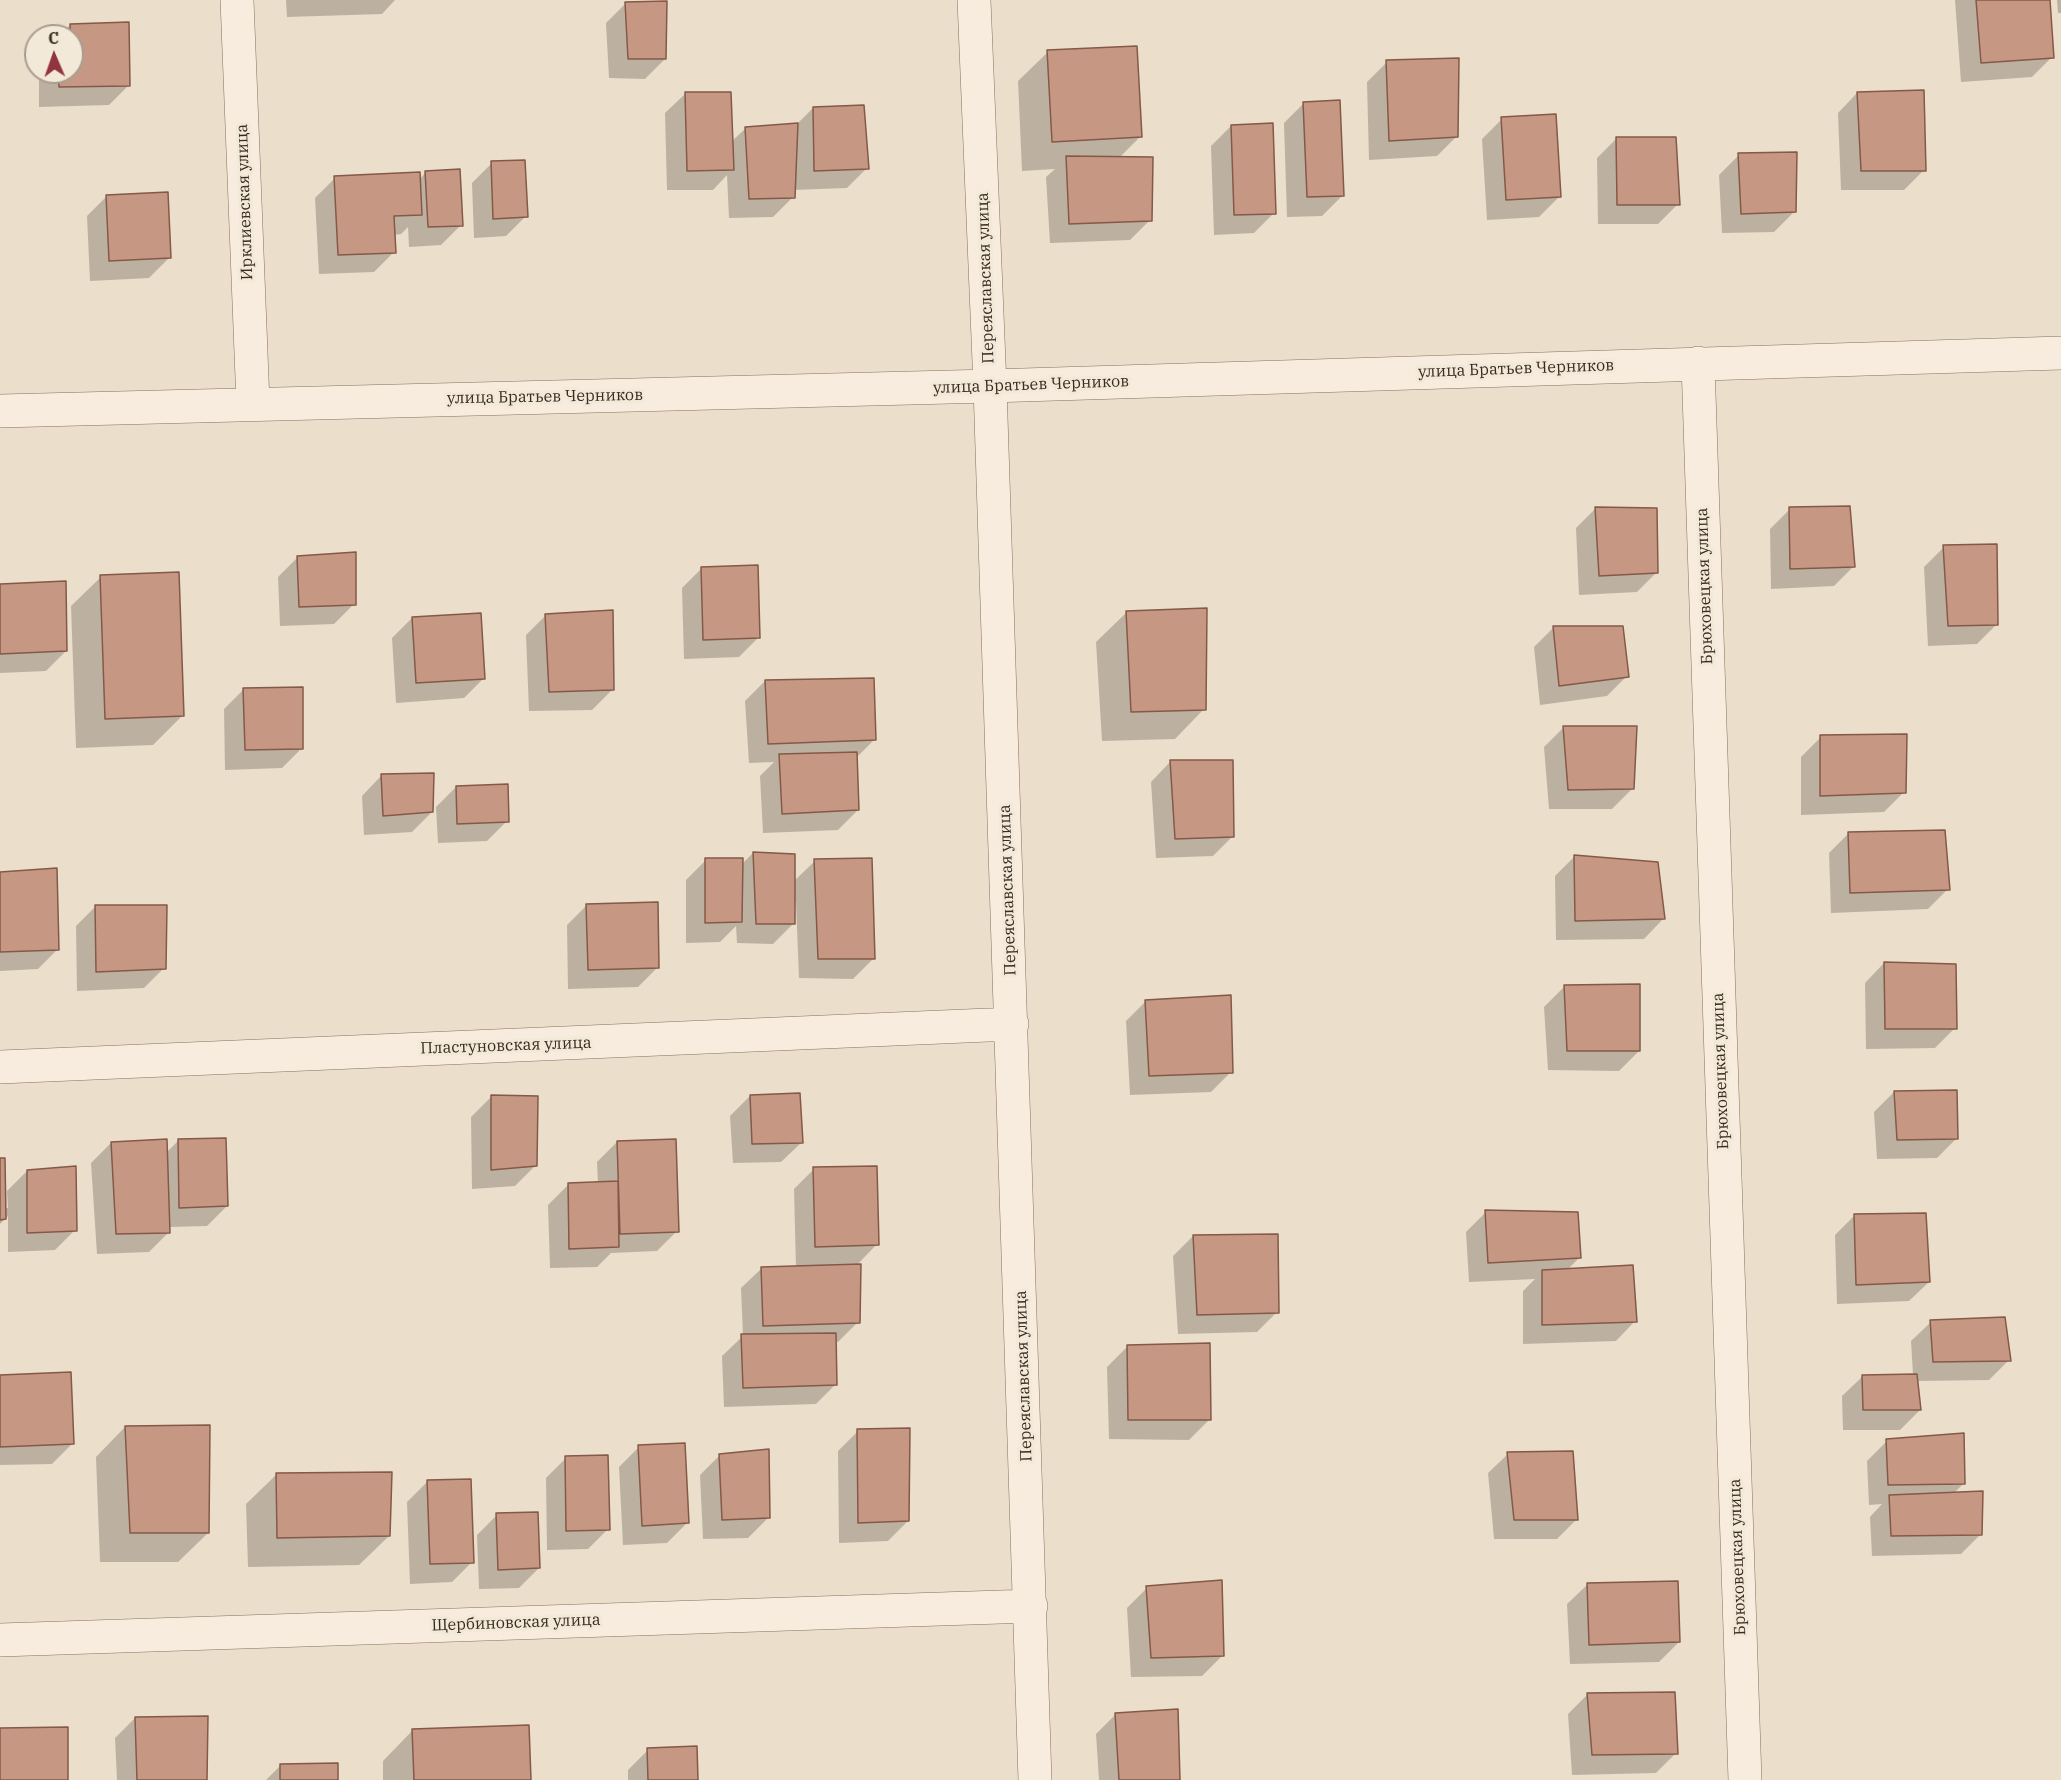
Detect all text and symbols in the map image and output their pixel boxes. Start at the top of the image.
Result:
north arrow [24,24,84,84]
text: С [48,28,59,48]
street label: Ирклиевская улица [233,123,257,281]
street label: Переяславская улица [973,192,999,364]
street label: улица Братьев Черников [1418,356,1614,382]
street label: улица Братьев Черников [933,372,1129,398]
street label: улица Братьев Черников [447,386,643,408]
street label: Брюховецкая улица [1693,507,1717,665]
street label: Переяславская улица [995,804,1021,976]
street label: Брюховецкая улица [1709,992,1733,1150]
street label: Пластуновская улица [420,1033,592,1059]
street label: Переяславская улица [1011,1290,1037,1462]
street label: Брюховецкая улица [1726,1478,1750,1636]
street label: Щербиновская улица [431,1610,601,1636]

